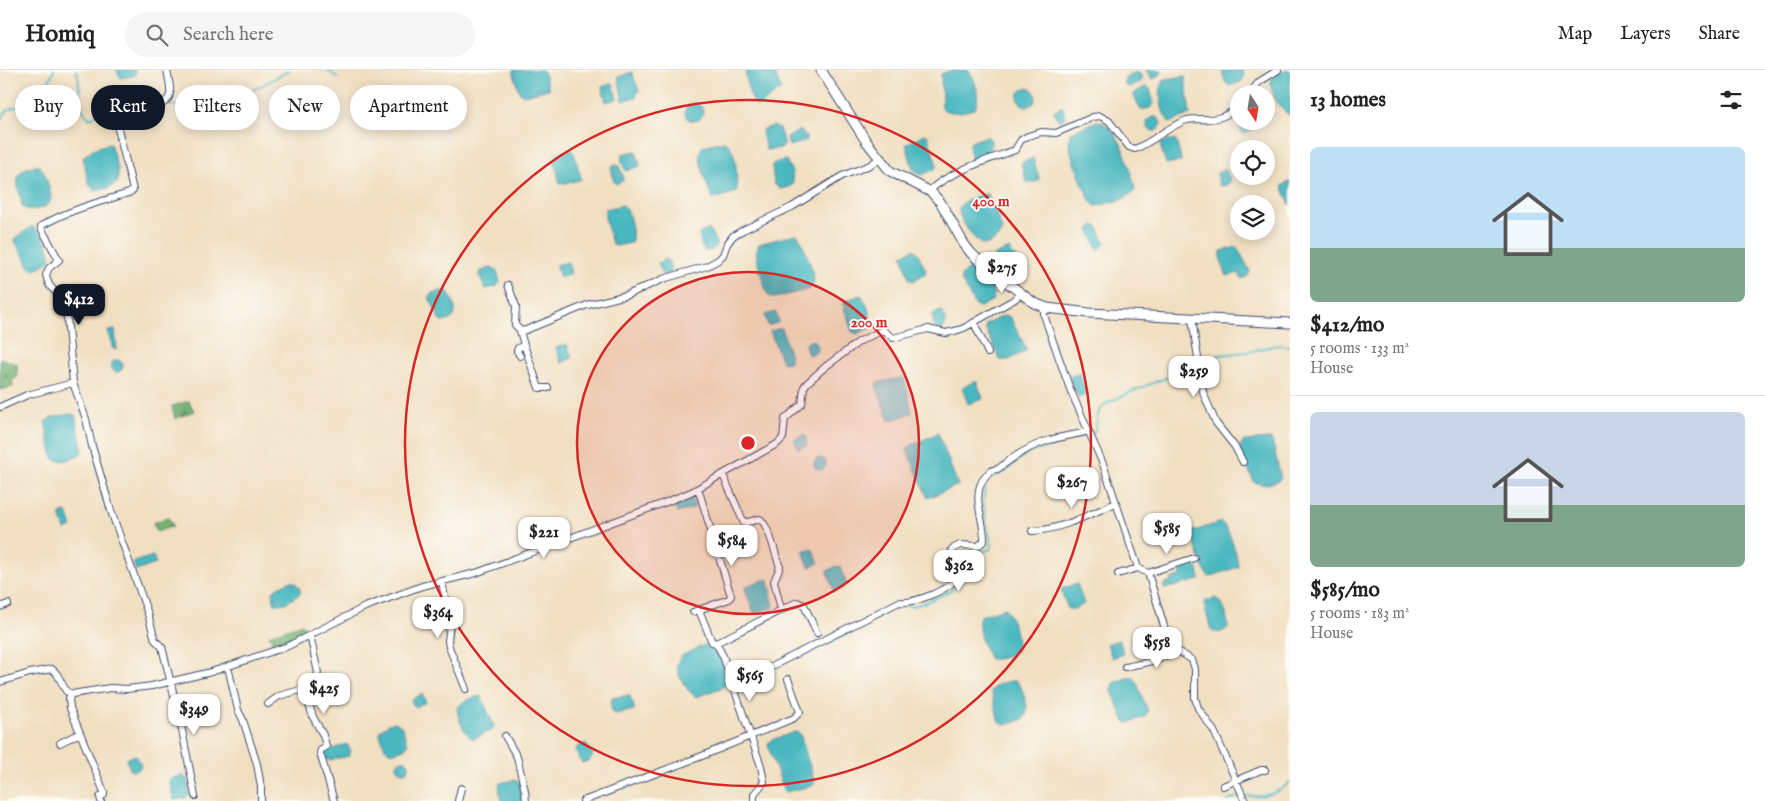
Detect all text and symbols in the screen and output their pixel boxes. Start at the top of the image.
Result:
search box [125,12,475,57]
text: Homiq [25,19,95,50]
icon: search [143,21,171,49]
text: Search here [183,23,274,47]
text: Map [1558,23,1592,46]
text: Layers [1620,23,1671,46]
text: Share [1699,23,1740,46]
chip: Buy [15,85,81,130]
chip: Rent [91,85,165,130]
chip: Filters [175,85,259,130]
chip: New [269,85,340,130]
chip: Apartment [350,85,467,130]
north arrow [1230,85,1275,130]
map controls [1230,85,1275,240]
icon: filters [1717,86,1745,114]
text: 13 homes [1310,87,1386,114]
button: locate [1230,140,1275,185]
icon: home [1483,179,1573,269]
text: 400 m [973,192,1010,211]
button: layers [1230,195,1275,240]
pin: $275 [972,252,1032,294]
text: $275 [987,258,1017,278]
pin: $412 [49,284,109,326]
text: $412 [64,290,94,310]
text: $412/mo [1310,312,1384,339]
text: 200 m [851,313,888,332]
text: 5 rooms · 133 m² [1310,339,1409,359]
pin: $259 [1164,356,1224,398]
text: House [1310,359,1353,379]
text: $259 [1179,362,1209,382]
centre of rings [739,434,757,452]
icon: home [1483,445,1573,535]
pin: $267 [1042,466,1102,509]
text: $267 [1057,473,1087,493]
pin: $585 [1137,512,1197,555]
pin: $221 [514,516,574,559]
text: $585 [1154,519,1180,539]
text: $221 [529,523,559,543]
pin: $584 [702,524,762,567]
text: $584 [718,531,746,551]
pin: $362 [929,550,989,592]
text: $362 [944,556,974,576]
text: $585/mo [1310,577,1380,604]
pin: $364 [408,596,468,639]
text: $364 [423,603,453,623]
text: 5 rooms · 183 m² [1310,604,1409,624]
text: House [1310,624,1353,644]
pin: $558 [1127,626,1187,669]
text: $558 [1144,633,1170,653]
pin: $565 [720,660,780,702]
text: $565 [736,666,764,686]
pin: $425 [294,672,354,715]
text: $425 [309,679,339,699]
pin: $349 [164,694,224,736]
text: $349 [179,700,209,720]

